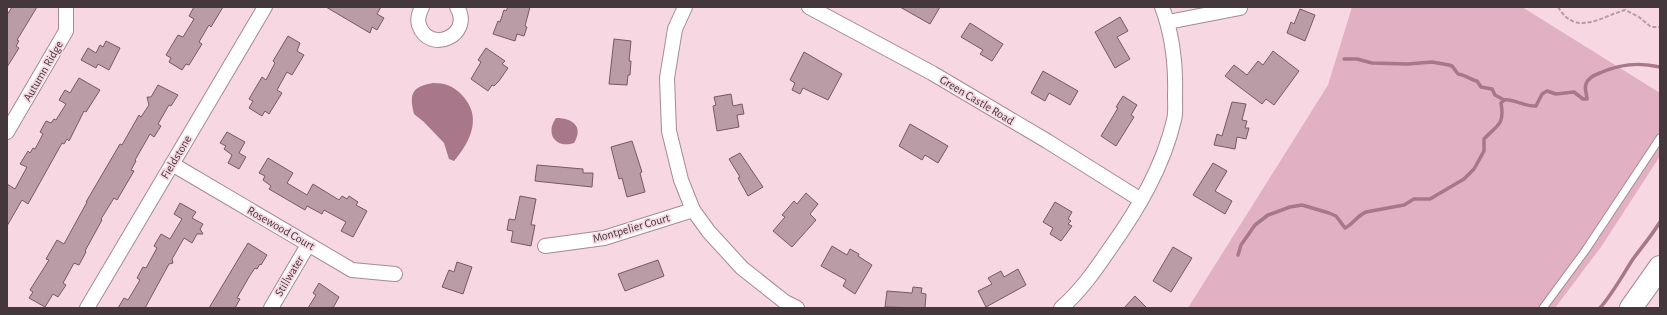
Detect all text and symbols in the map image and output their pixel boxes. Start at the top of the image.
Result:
street label: Autumn Ridge [21,39,65,103]
street label: Green Castle Road [938,73,1016,127]
street label: Fieldstone [158,133,194,181]
street label: Rosewood Court [245,204,317,252]
street label: Montpelier Court [591,211,671,245]
street label: Stillwater [272,254,306,298]

